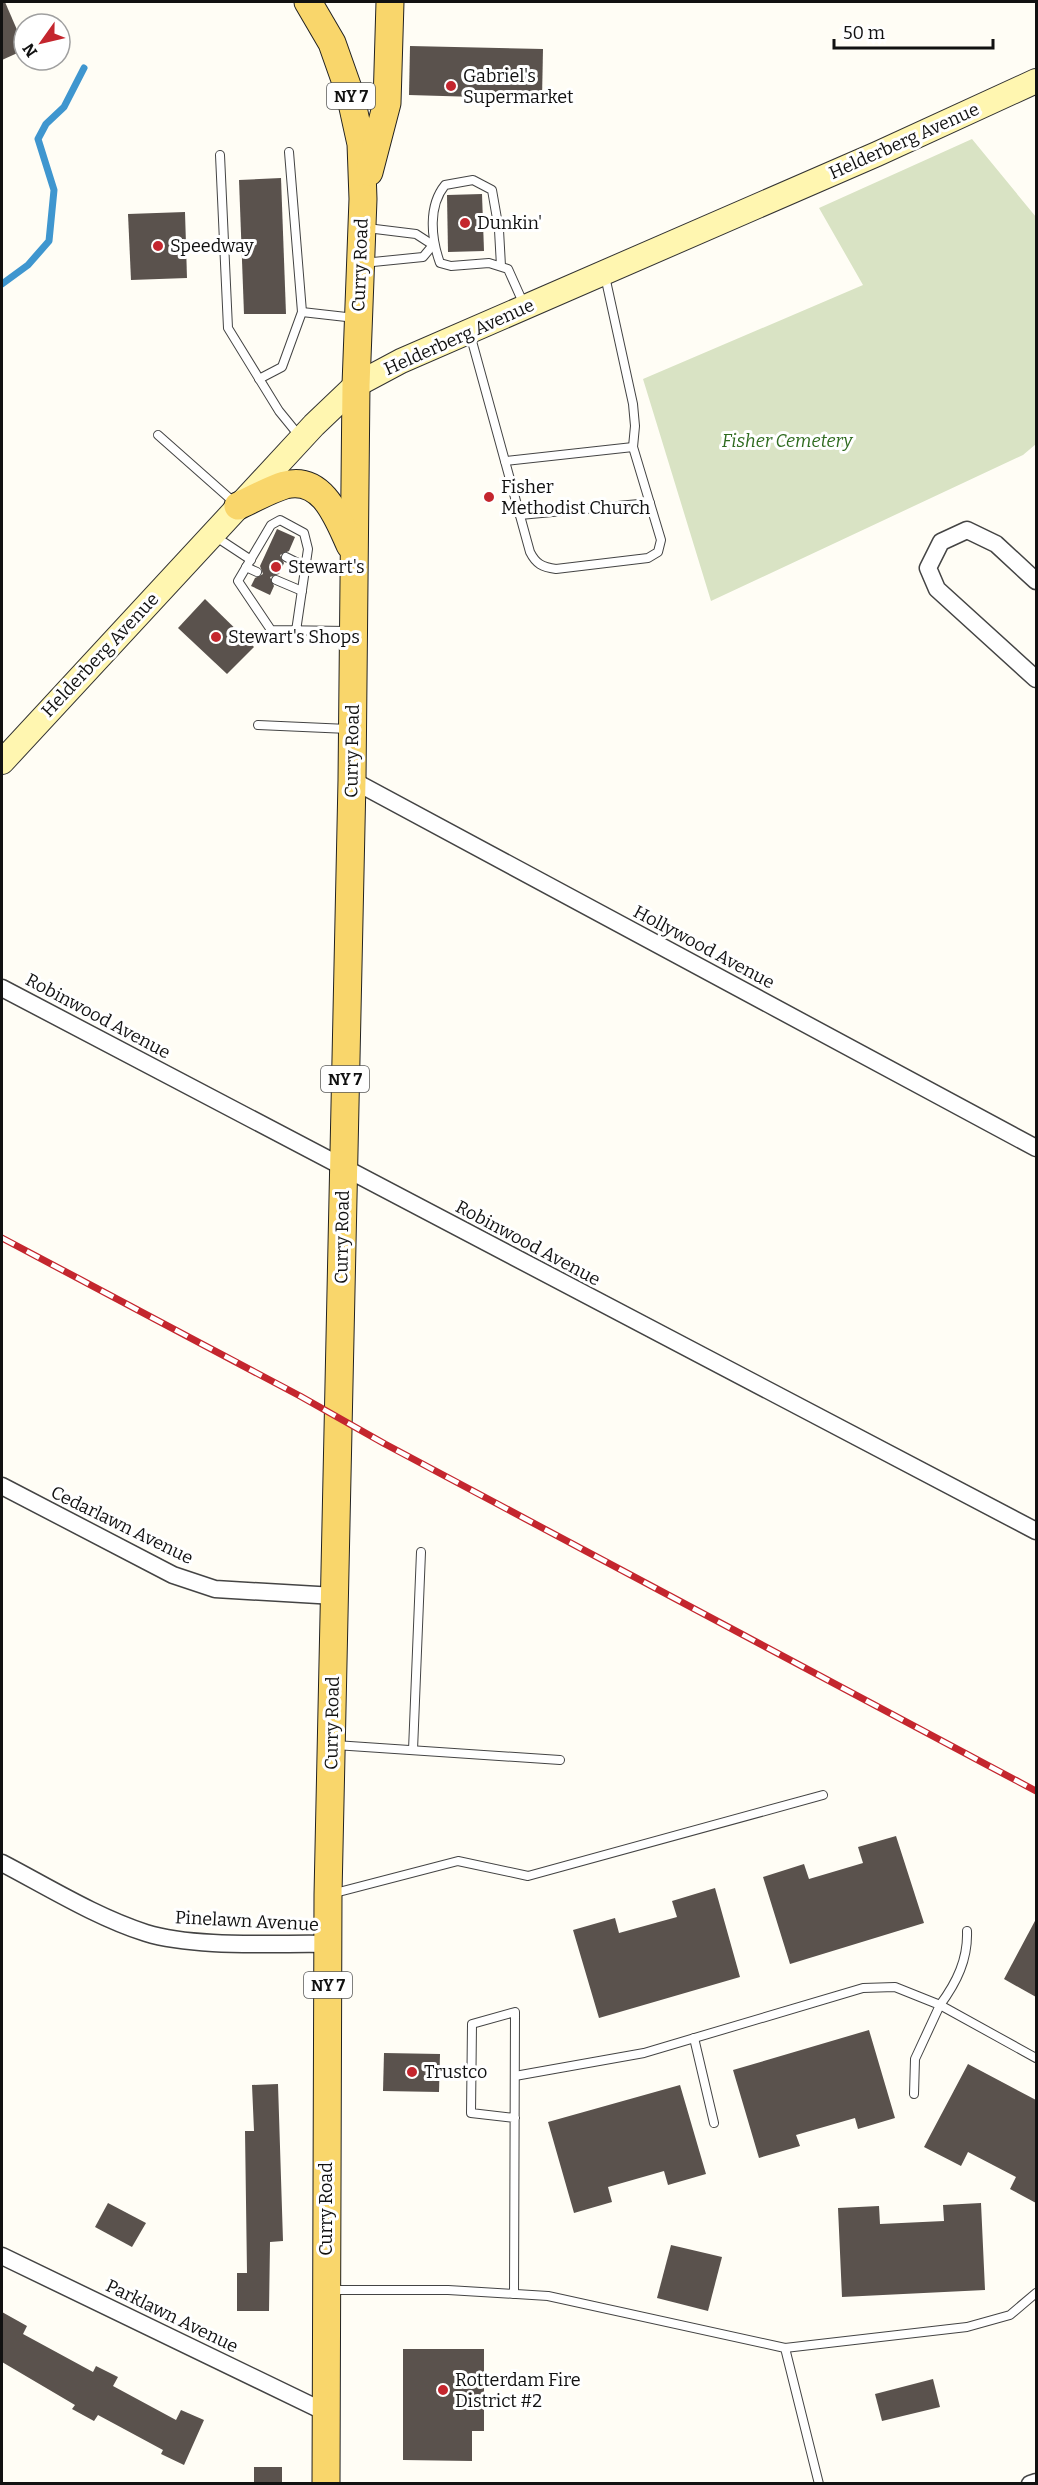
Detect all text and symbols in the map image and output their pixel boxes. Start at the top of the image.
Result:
north arrow [12,12,72,72]
scale bar [834,12,993,50]
text: 50 m [843,22,885,44]
text: N [19,40,41,61]
place label: Gabriel's Supermarket [463,65,574,108]
marker: Gabriel's Supermarket [444,79,458,93]
road number: NY 7 [327,83,375,109]
street label: Helderberg Avenue [826,98,982,184]
place label: Dunkin' [477,212,542,234]
marker: Dunkin' [458,216,472,230]
street label: Curry Road [347,218,373,312]
place label: Speedway [170,235,254,257]
marker: Speedway [151,239,165,253]
street label: Helderberg Avenue [381,294,537,380]
park label: Fisher Cemetery [722,430,853,452]
place label: Fisher Methodist Church [501,476,650,519]
marker: Fisher Methodist Church [482,490,496,504]
place label: Stewart's [288,556,365,578]
marker: Stewart's [269,560,283,574]
street label: Helderberg Avenue [37,588,163,722]
place label: Stewart's Shops [228,626,360,648]
marker: Stewart's Shops [209,630,223,644]
street label: Curry Road [340,704,364,798]
street label: Hollywood Avenue [630,901,778,993]
street label: Robinwood Avenue [22,969,174,1063]
road number: NY 7 [321,1066,369,1092]
street label: Curry Road [330,1190,354,1284]
street label: Robinwood Avenue [452,1196,604,1290]
street label: Cedarlawn Avenue [47,1481,197,1569]
street label: Curry Road [320,1676,344,1770]
street label: Pinelawn Avenue [174,1906,320,1936]
road number: NY 7 [304,1972,352,1998]
place label: Trustco [424,2061,487,2083]
marker: Trustco [405,2065,419,2079]
street label: Curry Road [315,2162,337,2256]
street label: Parklawn Avenue [102,2274,242,2358]
place label: Rotterdam Fire District #2 [455,2369,581,2412]
marker: Rotterdam Fire District #2 [436,2383,450,2397]

